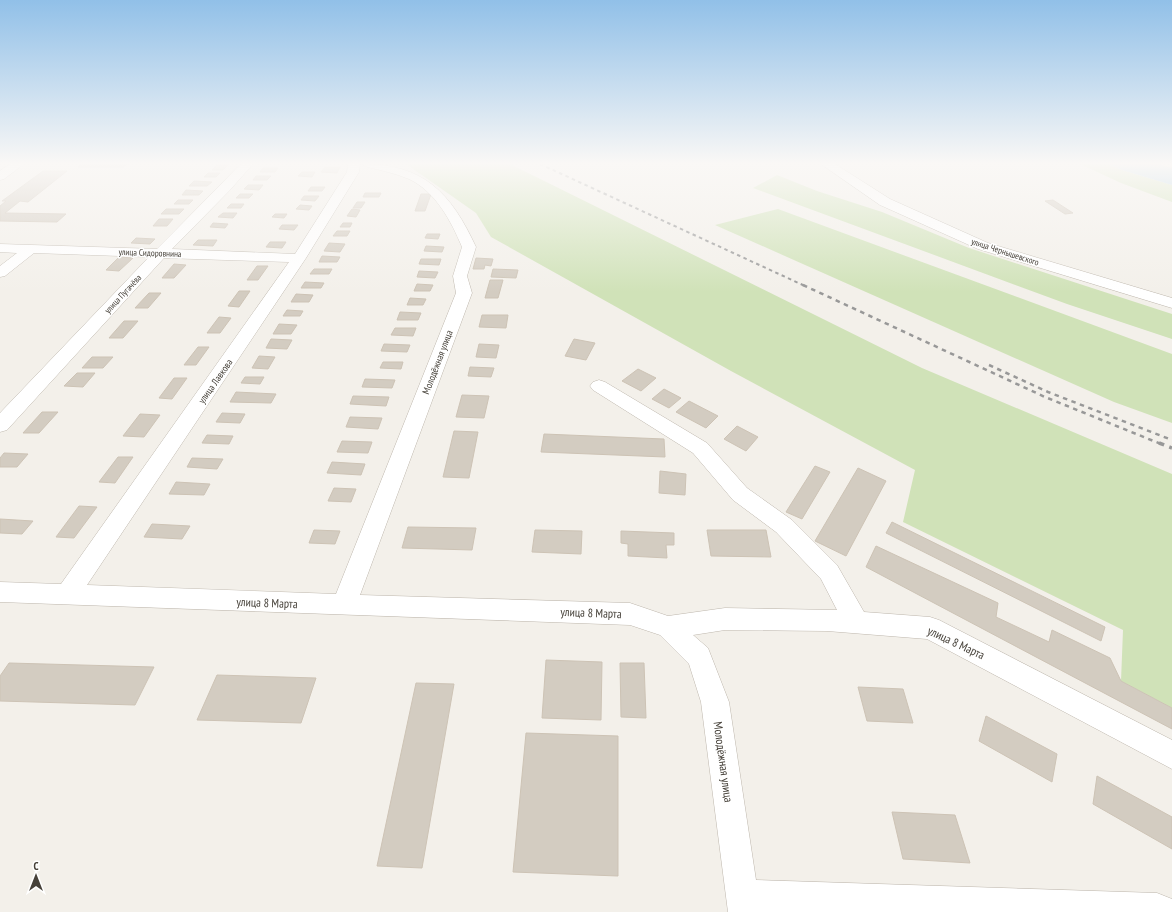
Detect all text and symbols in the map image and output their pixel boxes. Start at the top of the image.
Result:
street label: улица Чернышевского [970,235,1041,268]
street label: улица Сидоровнина [118,246,182,259]
street label: улица Пугачёва [102,272,144,315]
street label: Молодёжная улица [419,328,456,396]
street label: улица Лавкова [195,356,236,406]
street label: улица 8 Марта [236,594,298,611]
street label: улица 8 Марта [560,604,622,621]
street label: улица 8 Марта [925,623,987,662]
street label: Молодёжная улица [710,721,737,803]
north arrow [16,856,56,896]
text: С [33,859,39,873]

